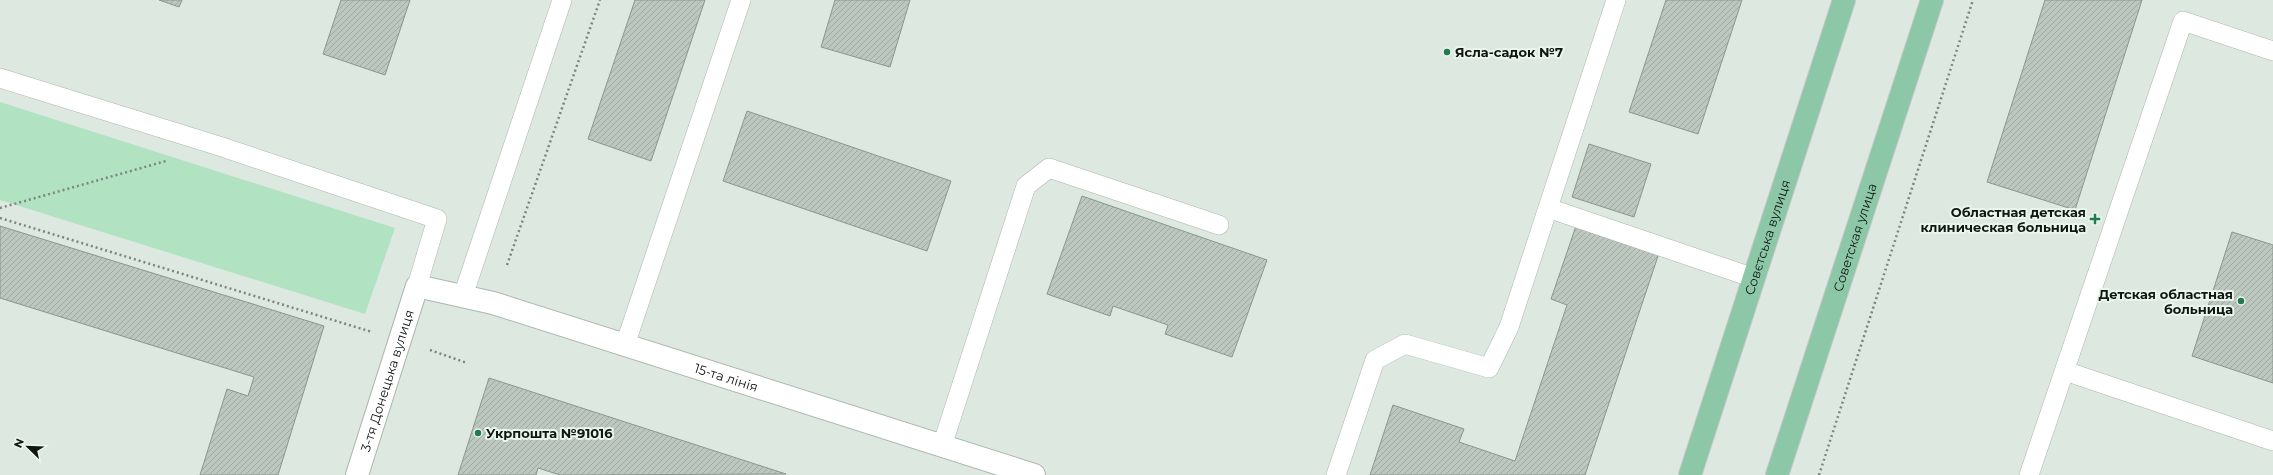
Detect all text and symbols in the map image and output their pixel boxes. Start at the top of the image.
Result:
place label: Ясла-садок №7 [1455,44,1563,60]
marker: Ясла-садок №7 [1442,47,1452,57]
street label: Совєтська вулиця [1741,178,1793,297]
street label: Советская улица [1829,181,1880,294]
place label: Областная детская клиническая больница [1920,204,2086,235]
marker: Областная детская клиническая больница [2089,213,2101,225]
place label: Детская областная больница [2099,286,2233,317]
marker: Детская областная больница [2236,296,2246,306]
street label: 3-тя Донецька вулиця [357,308,417,454]
street label: 15-та лінія [692,360,760,395]
place label: Укрпошта №91016 [486,425,613,441]
north arrow [8,427,48,467]
marker: Укрпошта №91016 [473,428,483,438]
text: N [11,436,27,450]

